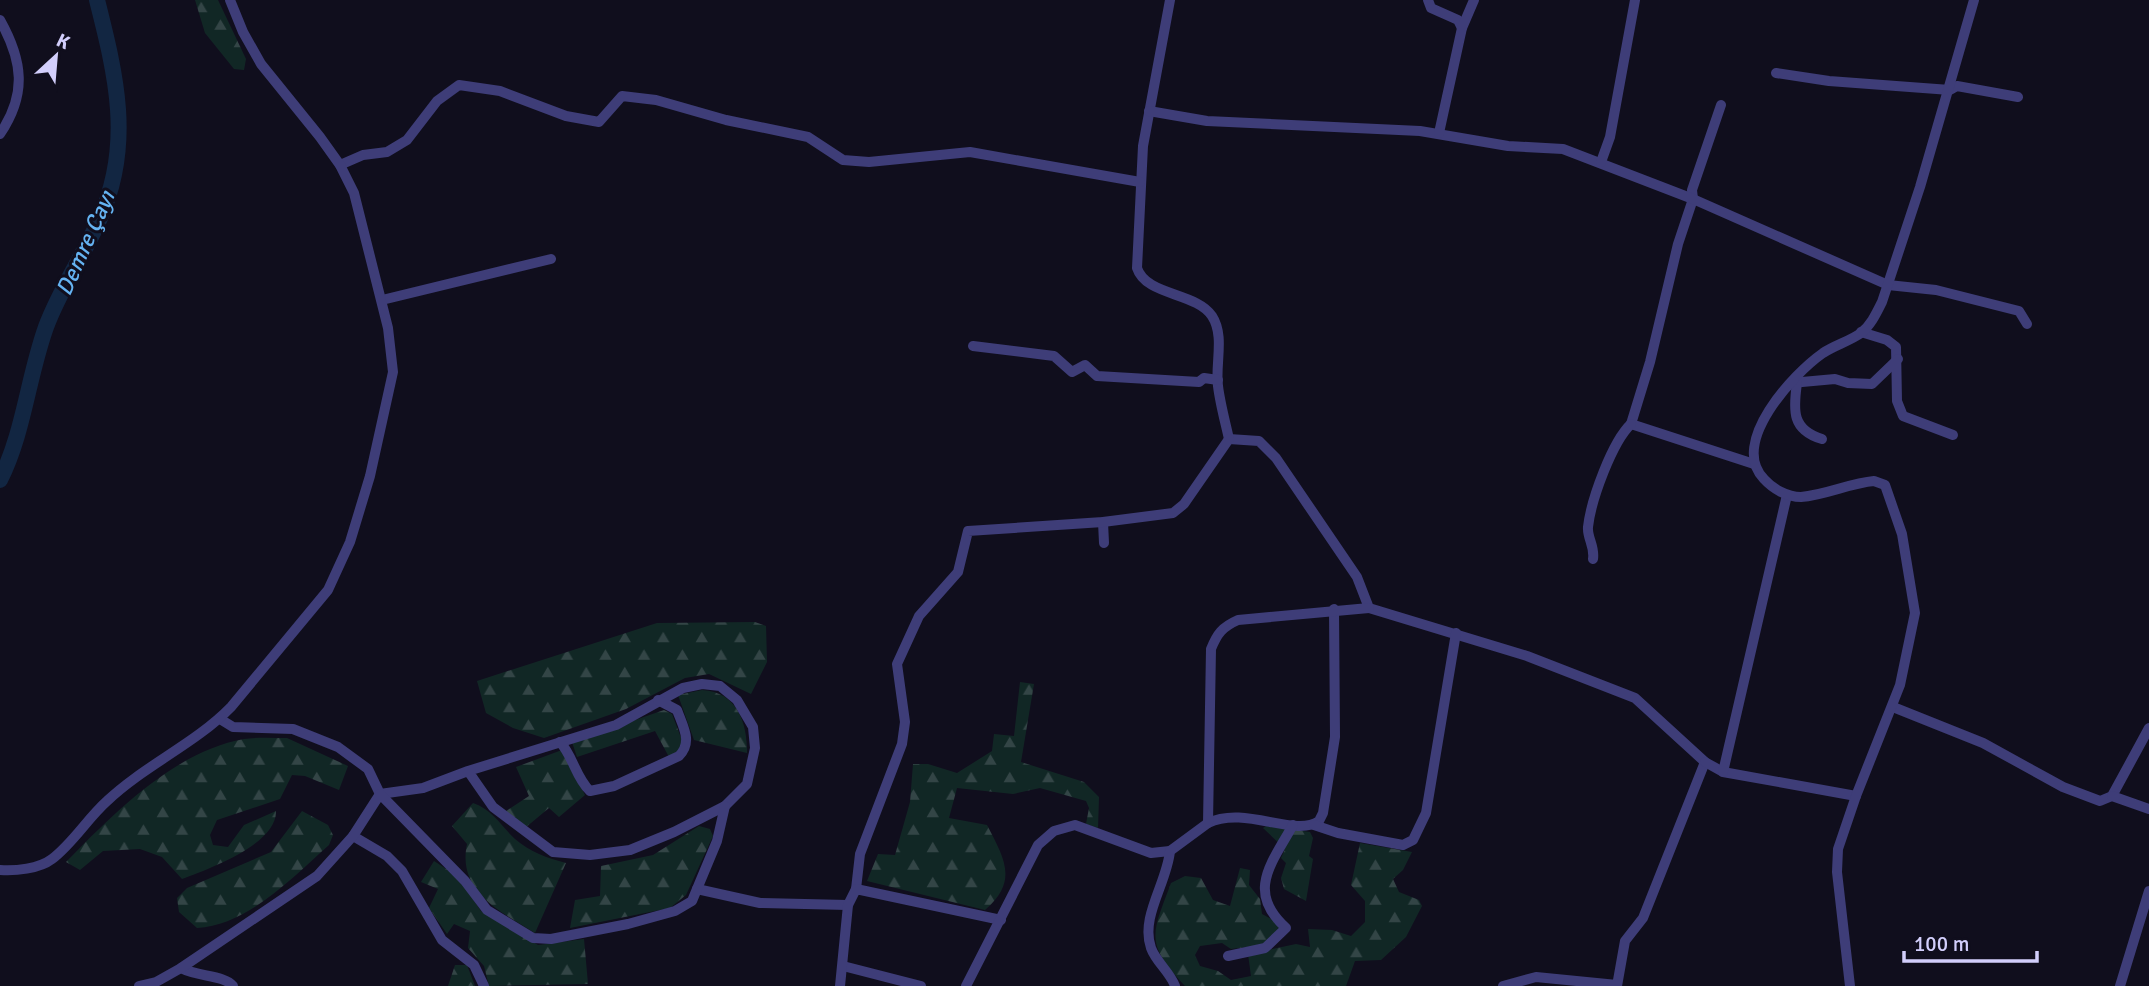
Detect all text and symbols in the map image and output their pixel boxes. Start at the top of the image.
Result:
north arrow [21,21,91,91]
text: K [52,28,74,55]
water label: Demre Çayı [50,185,122,300]
scale bar [1904,920,2037,964]
text: 100 m [1914,931,1969,957]

